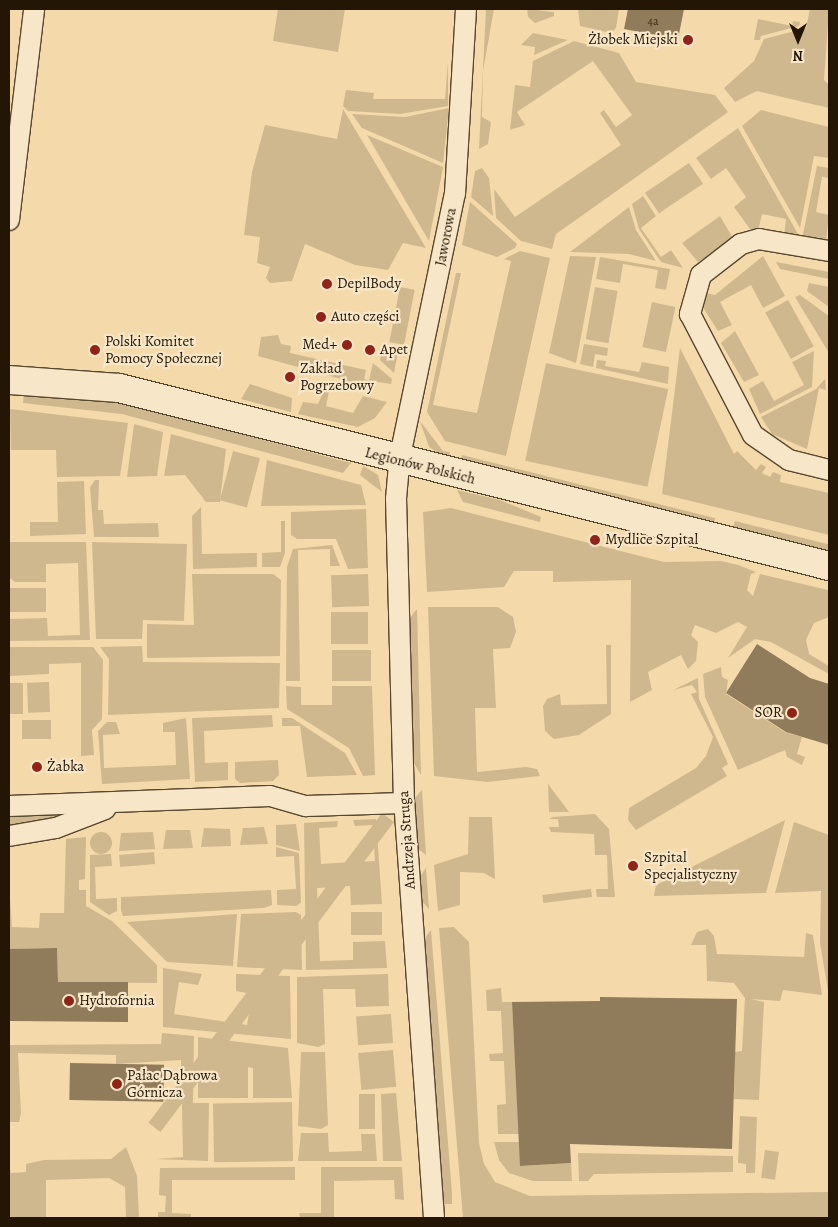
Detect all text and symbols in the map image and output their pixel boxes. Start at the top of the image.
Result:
house number: 4a [647,15,659,29]
north arrow [773,15,823,65]
place label: Żłobek Miejski [588,31,678,49]
marker: Żłobek Miejski [682,34,694,46]
text: N [793,46,803,65]
street label: Jaworowa [432,206,460,268]
place label: DepilBody [337,275,401,293]
marker: DepilBody [321,278,333,290]
place label: Auto części [331,308,400,326]
marker: Auto części [315,311,327,323]
place label: Polski Komitet Pomocy Społecznej [105,332,222,367]
place label: Med+ [302,336,337,354]
marker: Med+ [341,339,353,351]
place label: Apet [380,341,408,359]
marker: Polski Komitet Pomocy Społecznej [89,344,101,356]
marker: Apet [364,344,376,356]
place label: Zakład Pogrzebowy [300,359,374,394]
marker: Zakład Pogrzebowy [284,371,296,383]
street label: Legionów Polskich [363,444,477,488]
place label: Mydlice Szpital [605,531,698,549]
marker: Mydlice Szpital [589,534,601,546]
place label: SOR [755,704,782,722]
marker: SOR [786,707,798,719]
place label: Żabka [47,758,84,776]
marker: Żabka [31,761,43,773]
street label: Andrzeja Struga [395,790,419,890]
place label: Szpital Specjalistyczny [644,848,737,883]
marker: Szpital Specjalistyczny [626,859,640,873]
place label: Hydrofornia [79,992,155,1010]
marker: Hydrofornia [63,995,75,1007]
place label: Pałac Dąbrowa Górnicza [127,1066,218,1101]
marker: Pałac Dąbrowa Górnicza [111,1078,123,1090]

